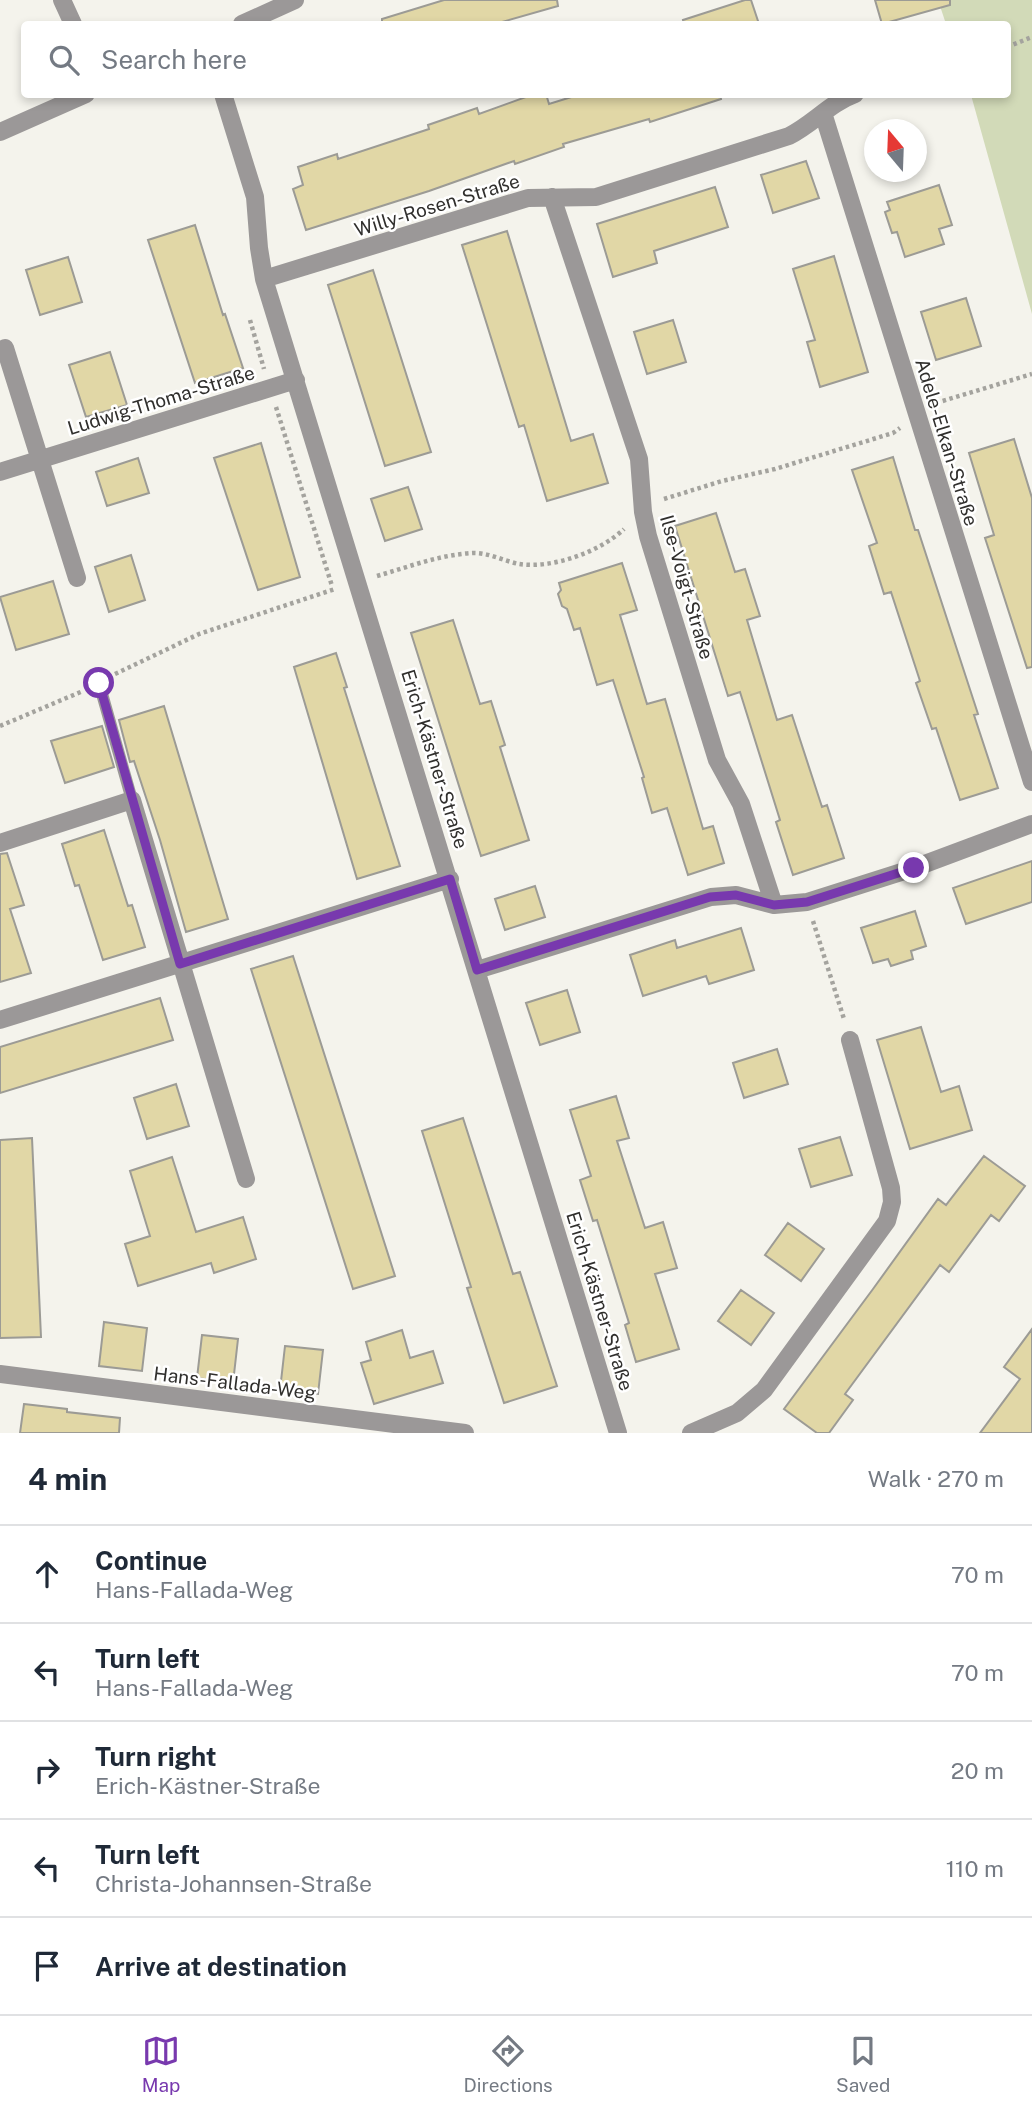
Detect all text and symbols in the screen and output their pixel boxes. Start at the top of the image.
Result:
search box [21,21,1011,98]
icon: search [45,41,83,79]
text: Search here [101,44,247,75]
north arrow [864,119,927,182]
street label: Willy-Rosen-Straße [352,169,522,241]
street label: Adele-Elkan-Straße [911,356,983,528]
street label: Ludwig-Thoma-Straße [65,361,257,439]
street label: Ilse-Voigt-Straße [656,512,718,662]
route start [83,667,114,698]
street label: Erich-Kästner-Straße [397,667,473,851]
route end [898,852,929,883]
street label: Erich-Kästner-Straße [562,1209,638,1393]
street label: Hans-Fallada-Weg [152,1362,318,1404]
text: 4 min [28,1461,107,1497]
text: Walk · 270 m [868,1465,1004,1492]
text: Continue [95,1545,207,1576]
icon: ahead [28,1555,66,1593]
text: 70 m [951,1561,1004,1588]
text: Hans-Fallada-Weg [95,1576,293,1603]
text: Turn left [95,1643,200,1674]
icon: left [28,1653,66,1691]
text: 70 m [951,1659,1004,1686]
text: Hans-Fallada-Weg [95,1674,293,1701]
text: Turn right [95,1741,217,1772]
icon: right [28,1751,66,1789]
text: 20 m [951,1757,1004,1784]
text: Erich-Kästner-Straße [95,1772,321,1799]
text: Turn left [95,1839,200,1870]
icon: left [28,1849,66,1887]
text: 110 m [946,1855,1004,1882]
text: Christa-Johannsen-Straße [95,1870,372,1897]
icon: arrive [28,1947,66,1985]
text: Arrive at destination [95,1951,347,1982]
tab: Map [142,2032,180,2096]
tab: Directions [463,2032,553,2096]
tab: Saved [836,2032,890,2096]

